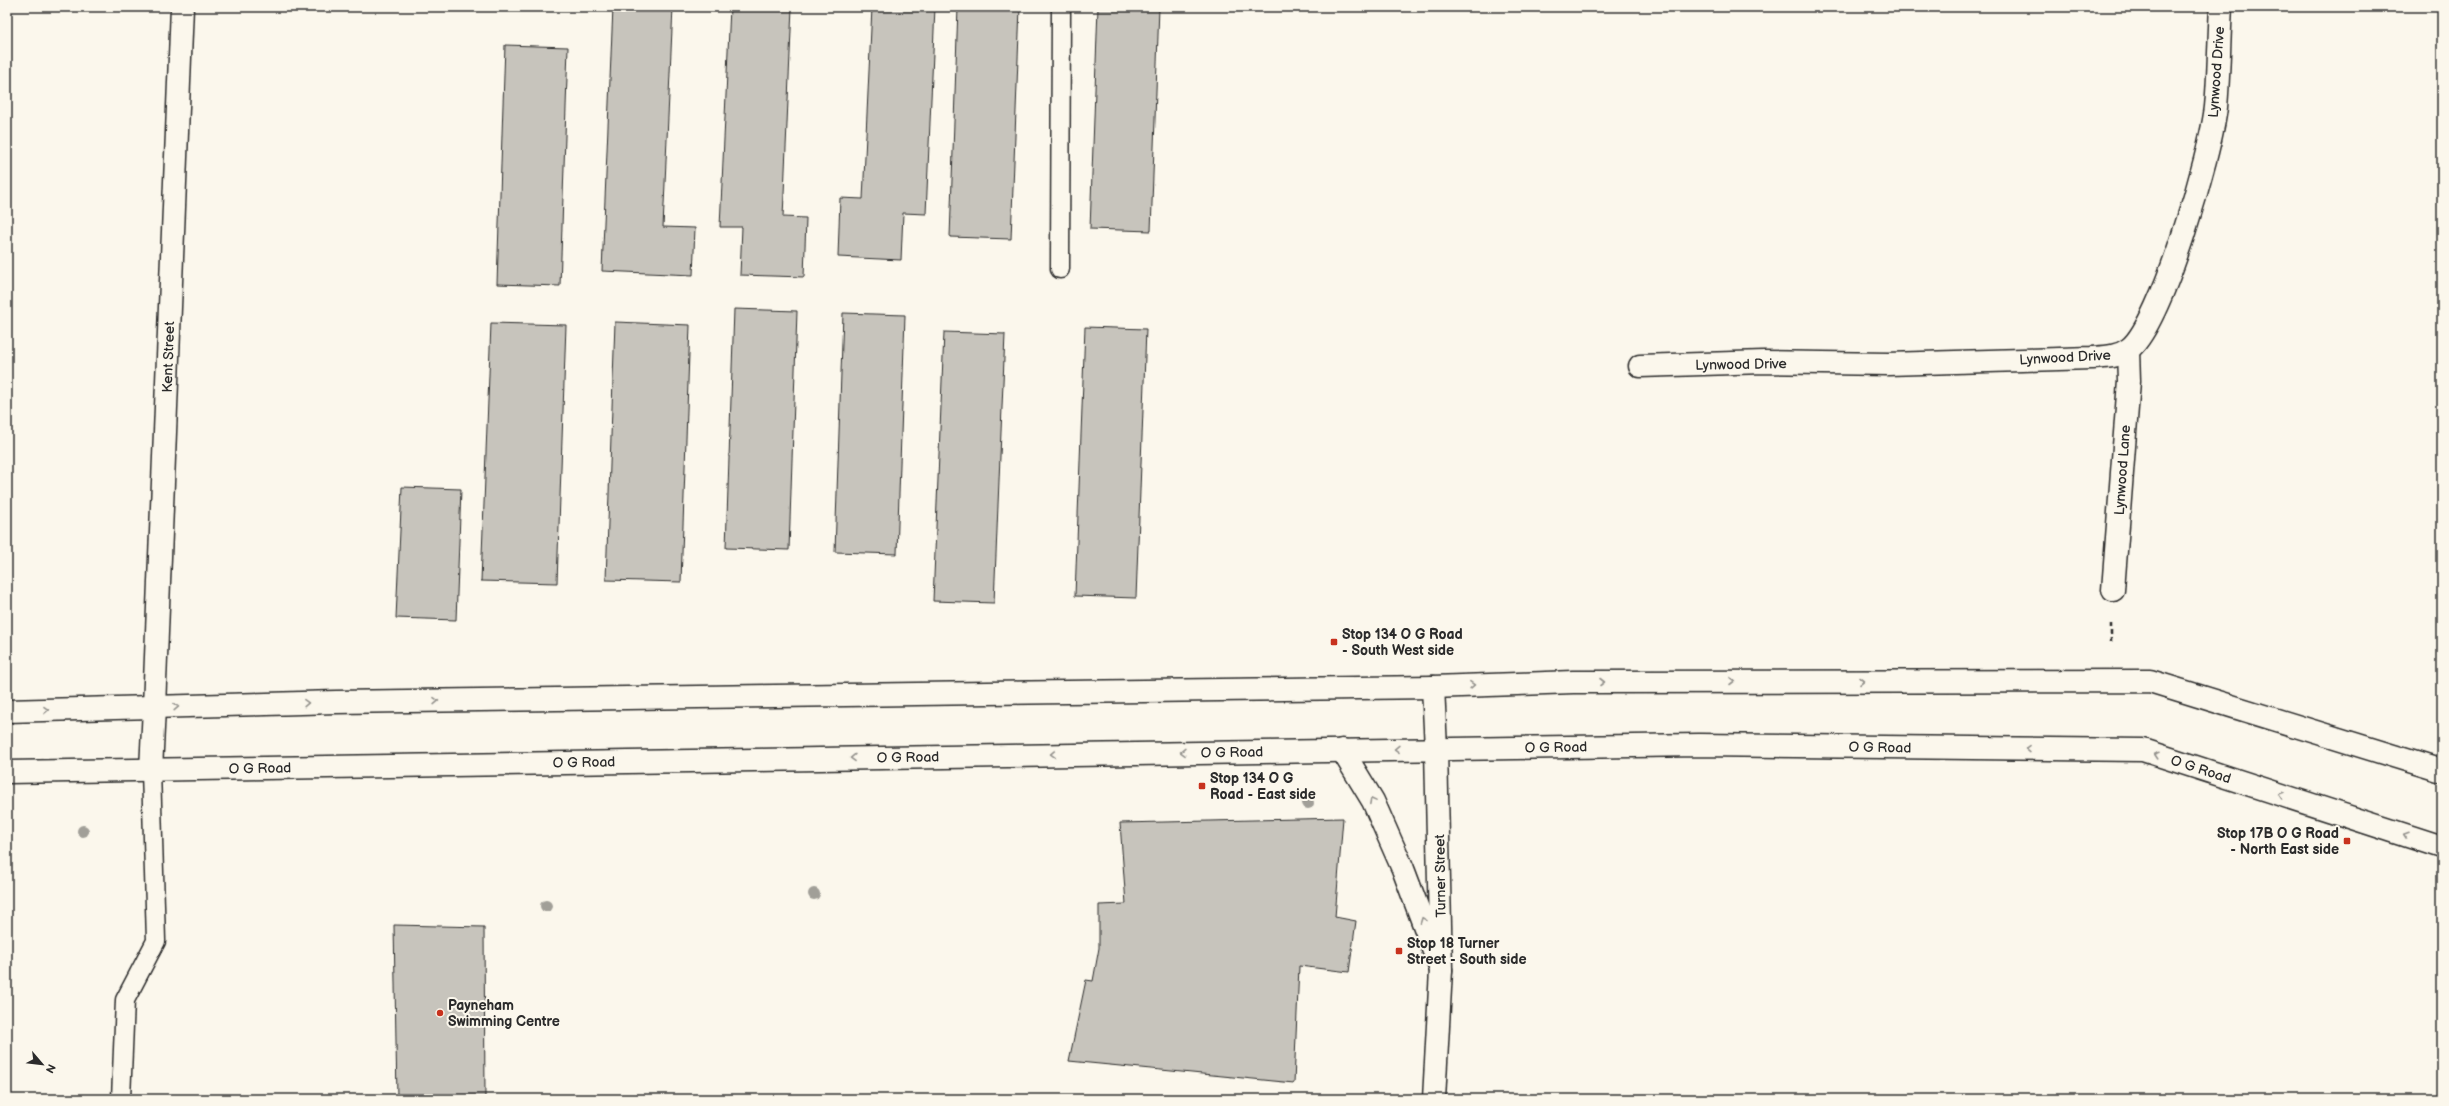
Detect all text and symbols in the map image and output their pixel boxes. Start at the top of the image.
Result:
street label: Lynwood Drive [2205,26,2228,118]
street label: Kent Street [159,320,178,393]
street label: Lynwood Drive [2019,347,2111,368]
street label: Lynwood Drive [1695,355,1787,374]
street label: Lynwood Lane [2111,424,2134,516]
place label: Stop 134 O G Road - South West side [1342,626,1463,659]
marker: Stop 134 O G Road - South West side [1329,637,1339,647]
one-way arrow [1729,677,1735,685]
one-way arrow [1859,677,1865,685]
one-way arrow [1599,678,1605,686]
one-way arrow [1469,681,1475,690]
one-way arrow [433,697,439,705]
one-way arrow [303,699,309,707]
one-way arrow [173,702,179,711]
one-way arrow [43,706,49,714]
street label: O G Road [1525,738,1587,757]
street label: O G Road [1849,738,1911,757]
street label: O G Road [1201,743,1263,762]
one-way arrow [1394,745,1400,753]
one-way arrow [2025,745,2031,753]
street label: O G Road [877,748,939,767]
one-way arrow [1180,748,1186,756]
one-way arrow [1050,750,1056,758]
one-way arrow [2154,751,2161,760]
street label: O G Road [2168,752,2233,787]
street label: O G Road [553,753,615,772]
one-way arrow [850,753,856,762]
street label: O G Road [229,759,291,778]
place label: Stop 134 O G Road - East side [1210,770,1316,803]
marker: Stop 134 O G Road - East side [1197,781,1207,791]
one-way arrow [2278,791,2285,800]
one-way arrow [1370,797,1377,805]
place label: Stop 17B O G Road - North East side [2217,825,2339,858]
one-way arrow [2402,831,2409,840]
street label: Turner Street [1431,833,1450,918]
marker: Stop 17B O G Road - North East side [2342,836,2352,846]
one-way arrow [1419,917,1427,924]
place label: Stop 18 Turner Street - South side [1407,935,1526,968]
marker: Stop 18 Turner Street - South side [1394,946,1404,956]
place label: Payneham Swimming Centre [448,997,560,1030]
marker: Payneham Swimming Centre [435,1008,445,1018]
north arrow [22,1044,62,1084]
text: N [43,1062,58,1075]

